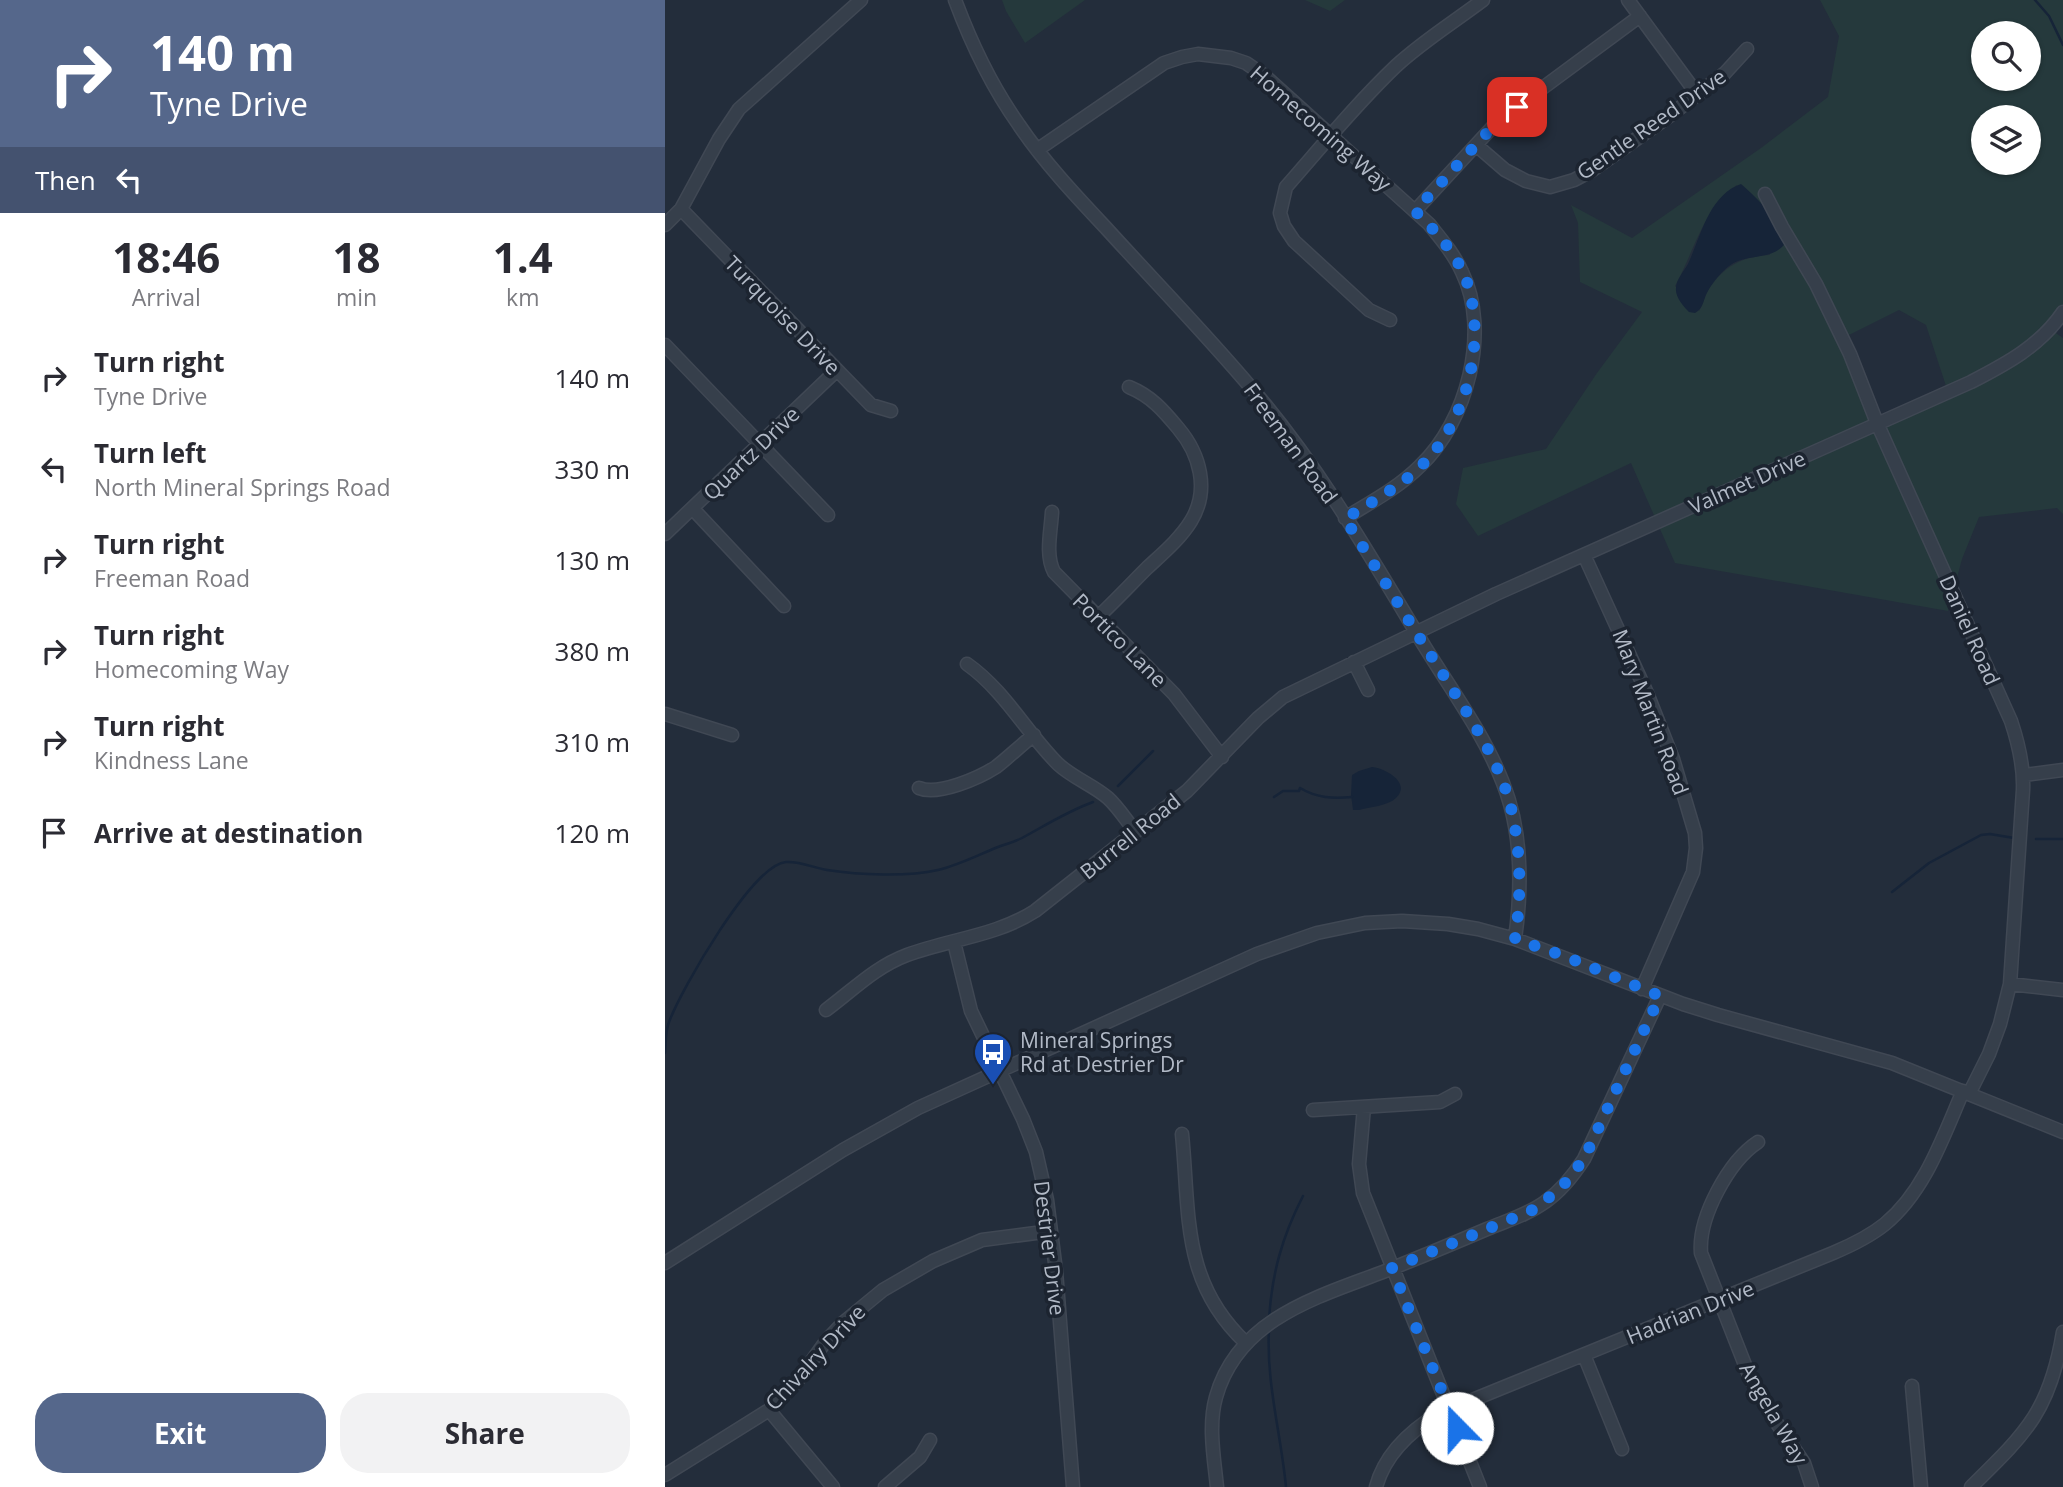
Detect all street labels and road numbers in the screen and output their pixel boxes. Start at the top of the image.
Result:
street label: Homecoming Way [1245,59,1398,197]
street label: Gentle Reed Drive [1571,62,1731,186]
street label: Turquoise Drive [719,249,847,381]
street label: Freeman Road [1238,377,1344,509]
street label: Quartz Drive [697,400,805,506]
street label: Valmet Drive [1684,444,1810,520]
street label: Daniel Road [1933,571,2007,689]
street label: Portico Lane [1067,587,1173,693]
street label: Mary Martin Road [1606,625,1696,799]
street label: Burrell Road [1074,787,1186,885]
street label: Destrier Drive [1028,1179,1072,1317]
street label: Hadrian Drive [1622,1274,1758,1350]
street label: Chivalry Drive [759,1298,871,1416]
street label: Angela Way [1734,1357,1815,1469]

